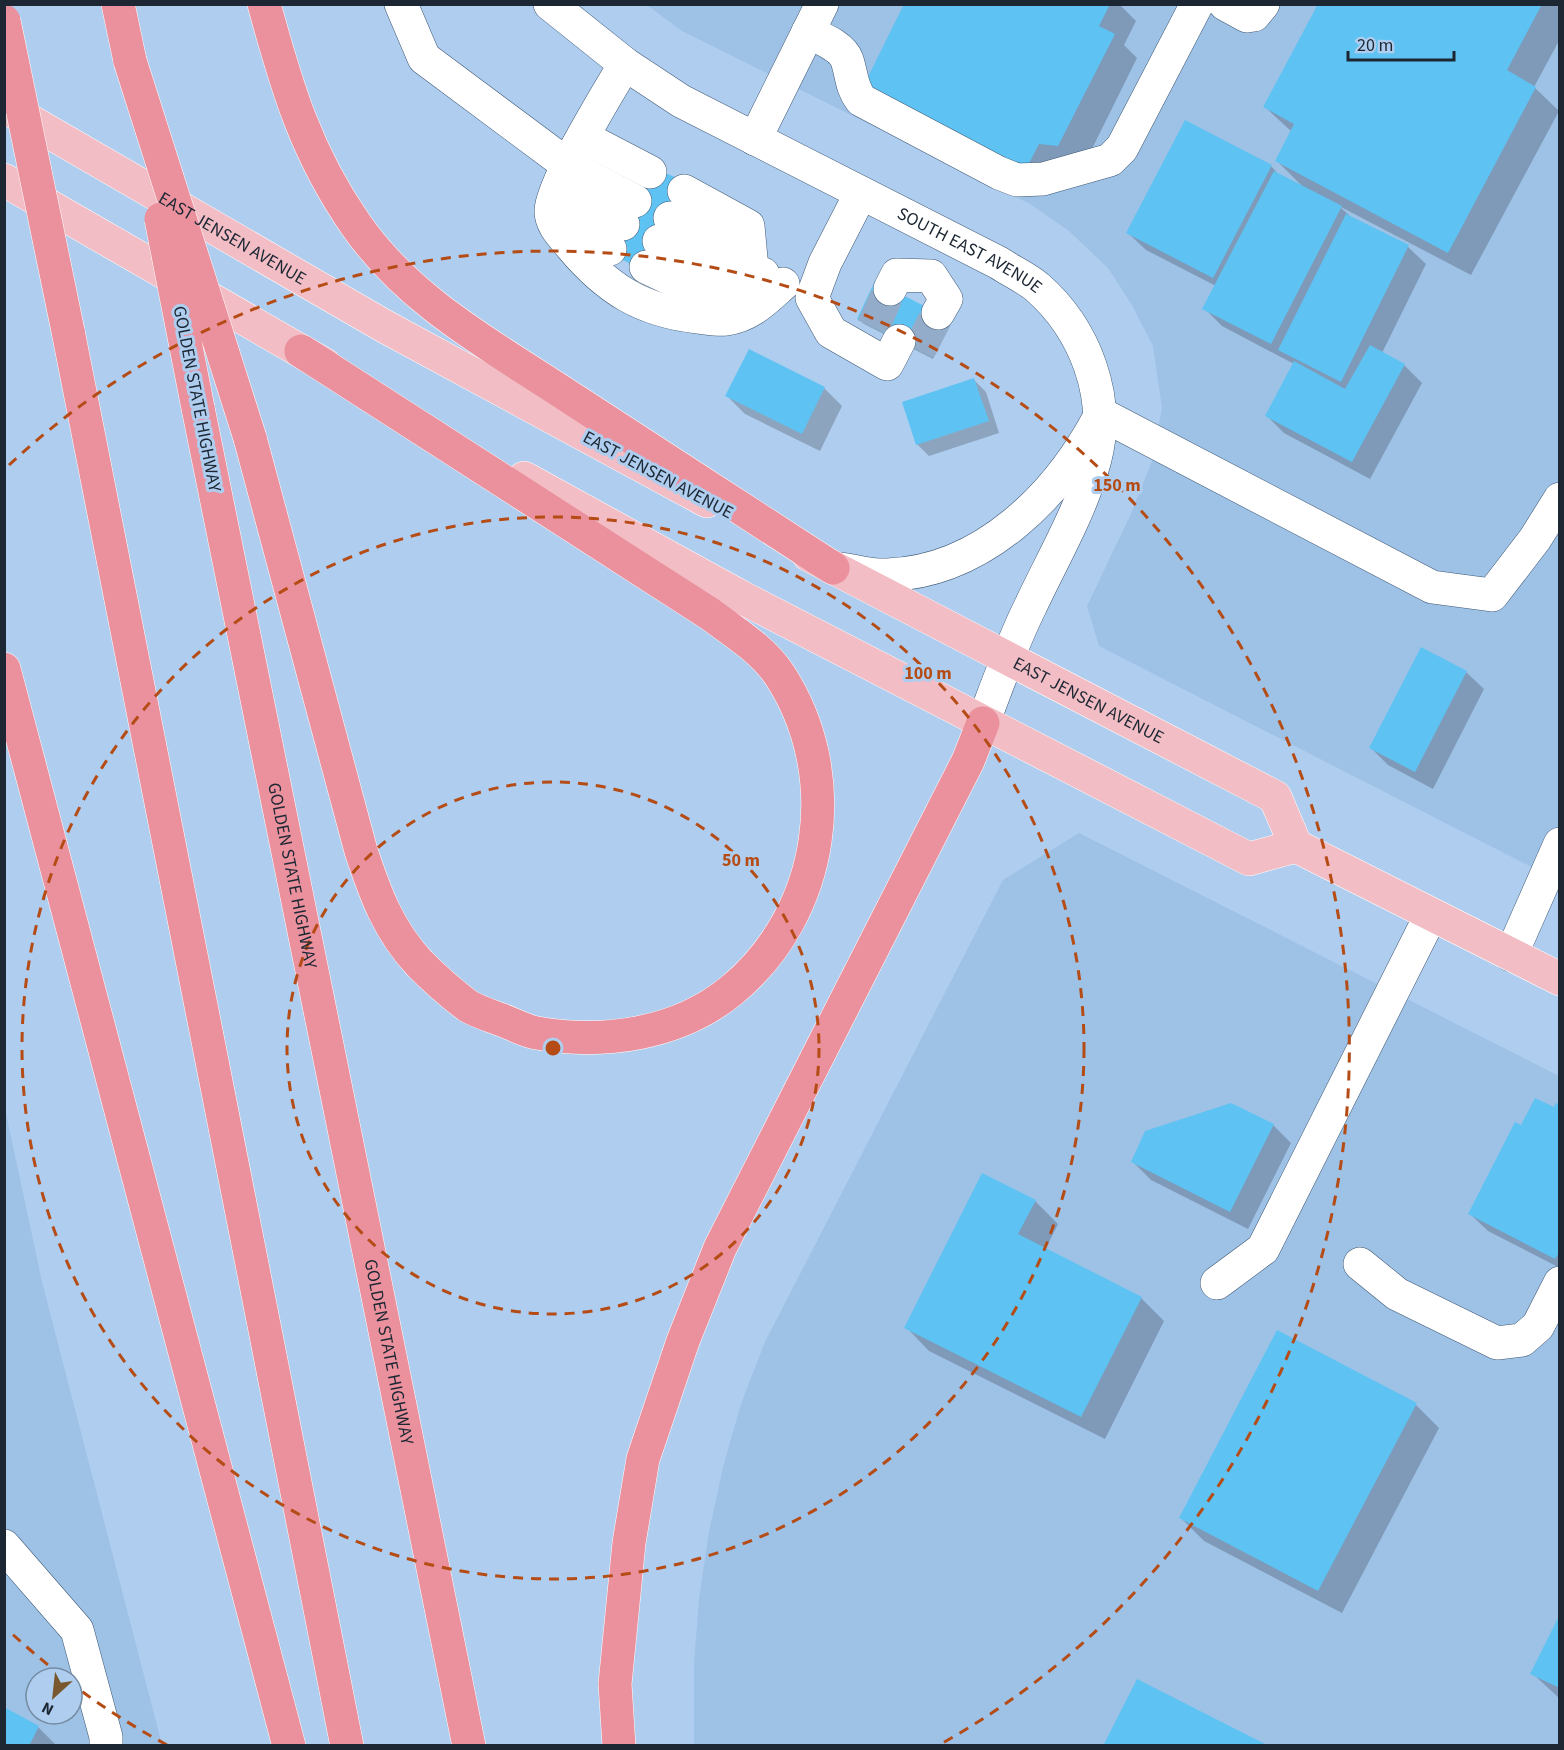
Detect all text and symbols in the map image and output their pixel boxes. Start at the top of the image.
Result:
scale bar [1348,24,1454,62]
text: 20 m [1357,33,1393,58]
street label: EAST JENSEN AVENUE [154,186,311,291]
street label: SOUTH EAST AVENUE [893,201,1048,299]
street label: GOLDEN STATE HIGHWAY [167,304,227,495]
street label: EAST JENSEN AVENUE [578,425,738,525]
text: 150 m [1093,473,1141,498]
street label: EAST JENSEN AVENUE [1009,651,1168,750]
text: 100 m [904,661,952,686]
street label: GOLDEN STATE HIGHWAY [262,780,324,971]
text: 50 m [722,848,760,873]
centre of rings [543,1038,563,1058]
street label: GOLDEN STATE HIGHWAY [358,1257,420,1447]
north arrow [24,1666,84,1726]
text: N [38,1696,57,1721]

